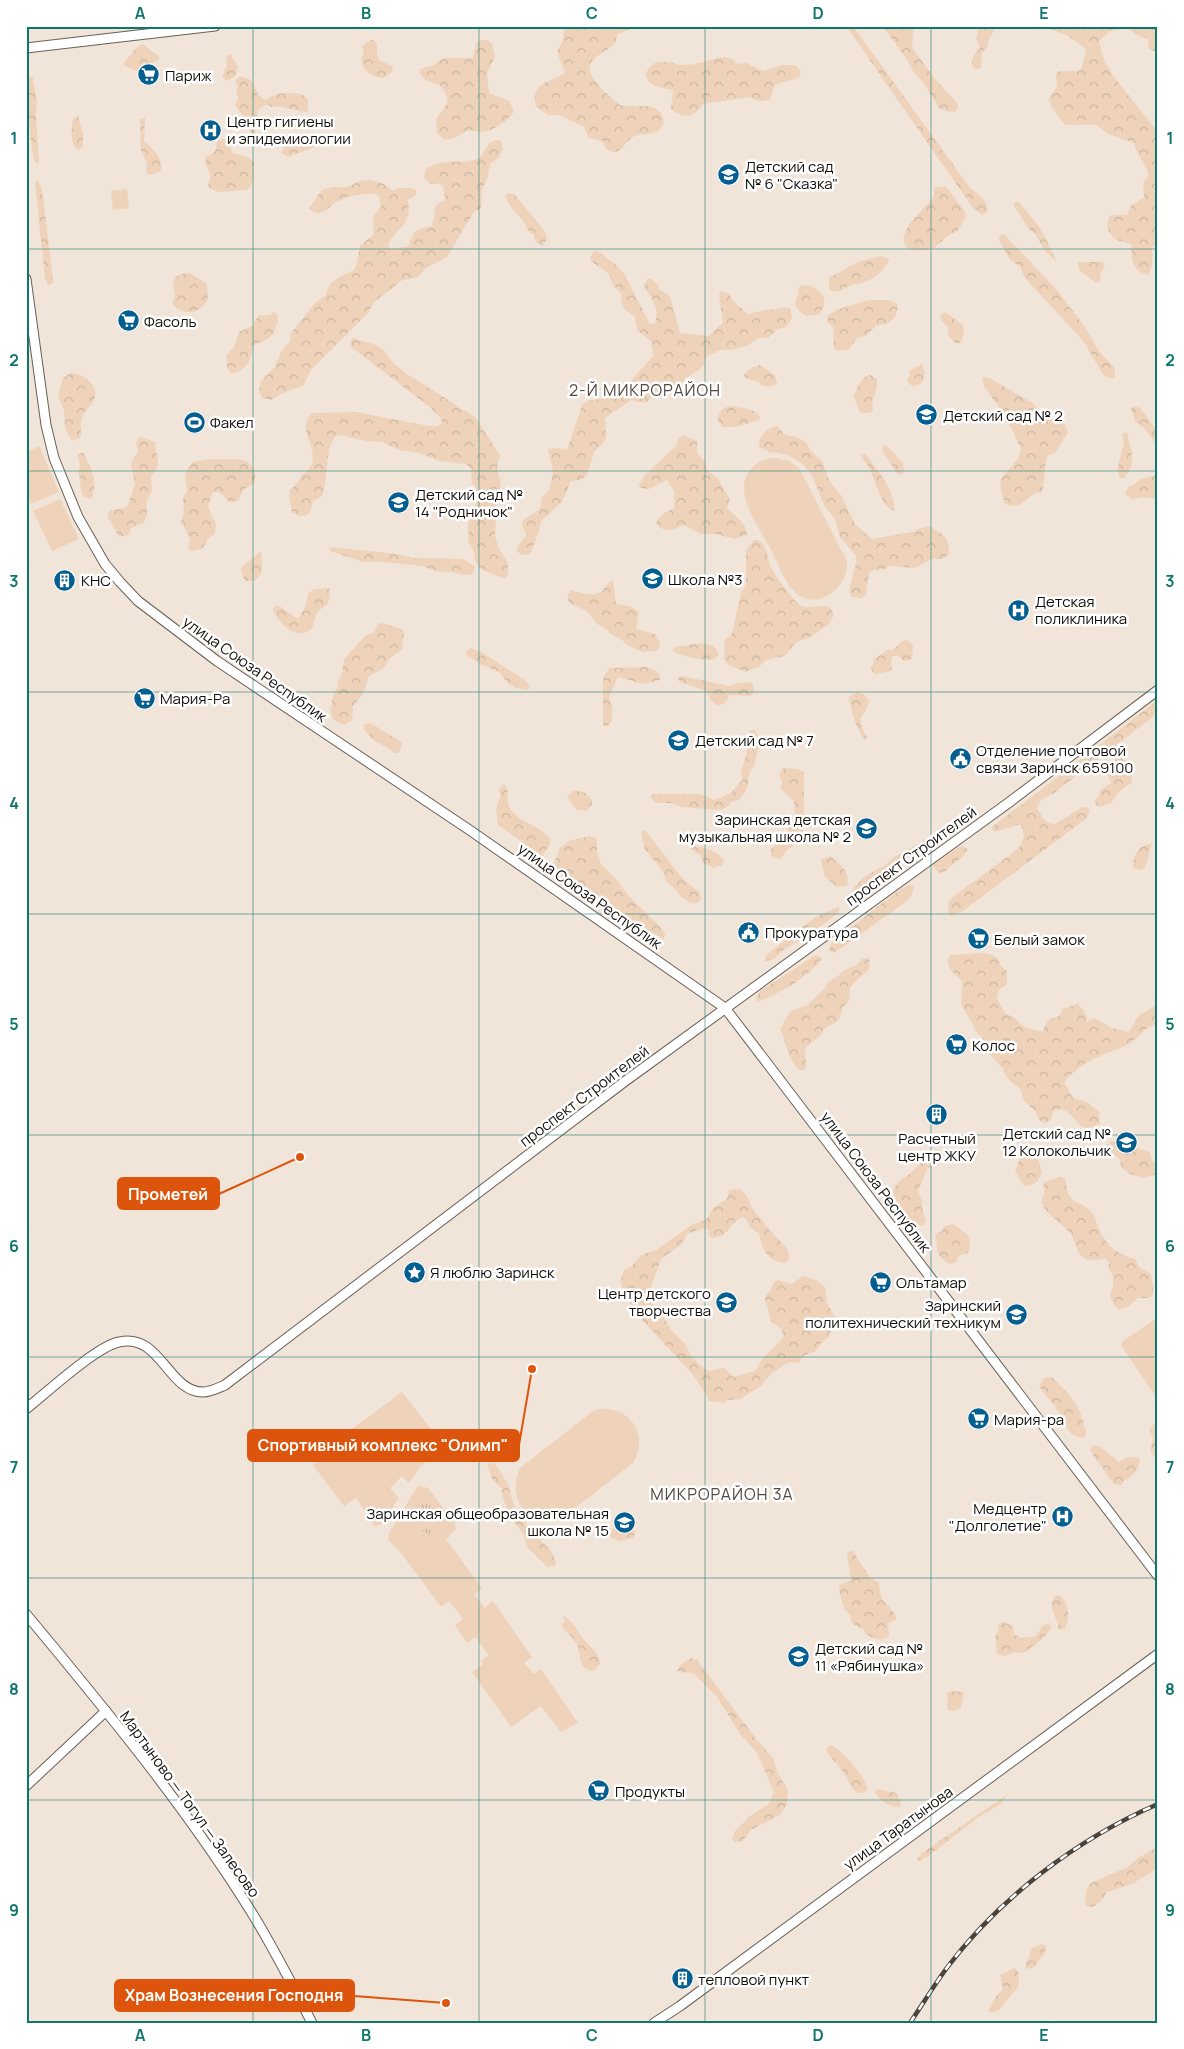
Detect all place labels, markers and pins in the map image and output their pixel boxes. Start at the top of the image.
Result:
supermarket icon: Париж [137,63,161,87]
place label: Париж [165,65,212,86]
place label: Центр гигиены и эпидемиологии [227,111,351,149]
hospital icon: Центр гигиены и эпидемиологии [199,118,223,142]
place label: Детский сад № 6 "Сказка" [745,156,838,194]
school or university icon: Детский сад № 6 "Сказка" [717,163,741,187]
supermarket icon: Фасоль [116,309,140,333]
place label: Фасоль [144,311,197,332]
school or university icon: Детский сад № 2 [915,403,939,427]
place label: Детский сад № 2 [943,405,1063,426]
sports icon: Факел [182,410,206,434]
place label: Факел [210,412,254,433]
place label: Детский сад № 14 "Родничок" [415,484,523,522]
school or university icon: Детский сад № 14 "Родничок" [387,491,411,515]
school or university icon: Школа №3 [640,567,664,591]
building icon: КНС [53,568,77,592]
place label: Школа №3 [668,569,743,590]
place label: КНС [81,570,111,591]
place label: Детская поликлиника [1035,591,1127,629]
hospital icon: Детская поликлиника [1007,598,1031,622]
supermarket icon: Мария-Ра [132,686,156,710]
place label: Мария-Ра [160,688,230,709]
school or university icon: Детский сад № 7 [667,728,691,752]
place label: Детский сад № 7 [695,730,814,751]
place label: Отделение почтовой связи Заринск 659100 [976,740,1133,778]
public building icon: Отделение почтовой связи Заринск 659100 [948,747,972,771]
place label: Заринская детская музыкальная школа № 2 [679,809,851,847]
school or university icon: Заринская детская музыкальная школа № 2 [855,816,879,840]
public building icon: Прокуратура [737,920,761,944]
place label: Прокуратура [765,922,858,943]
supermarket icon: Белый замок [966,927,990,951]
place label: Белый замок [994,929,1085,950]
supermarket icon: Колос [944,1033,968,1057]
place label: Колос [972,1035,1015,1056]
building icon: Расчетный центр ЖКУ [925,1103,949,1127]
place label: Детский сад № 12 Колокольчик [1002,1123,1112,1161]
place label: Расчетный центр ЖКУ [898,1128,977,1166]
school or university icon: Детский сад № 12 Колокольчик [1115,1130,1139,1154]
callout: Прометей [118,1178,219,1209]
place icon: Я люблю Заринск [402,1260,426,1284]
place label: Я люблю Заринск [430,1262,555,1283]
supermarket icon: Ольтамар [868,1270,892,1294]
place label: Ольтамар [896,1272,967,1293]
place label: Центр детского творчества [598,1283,711,1321]
school or university icon: Центр детского творчества [715,1290,739,1314]
place label: Заринский политехнический техникум [805,1295,1001,1333]
school or university icon: Заринский политехнический техникум [1005,1302,1029,1326]
supermarket icon: Мария-ра [966,1407,990,1431]
place label: Мария-ра [994,1409,1064,1430]
callout: Спортивный комплекс "Олимп" [248,1430,519,1461]
place label: Медцентр "Долголетие" [949,1498,1047,1536]
place label: Заринская общеобразовательная школа № 15 [366,1503,609,1541]
hospital icon: Медцентр "Долголетие" [1051,1505,1075,1529]
school or university icon: Заринская общеобразовательная школа № 15 [613,1510,637,1534]
place label: Детский сад № 11 «Рябинушка» [815,1638,924,1676]
school or university icon: Детский сад № 11 «Рябинушка» [787,1645,811,1669]
supermarket icon: Продукты [587,1779,611,1803]
place label: Продукты [615,1781,685,1802]
building icon: тепловой пункт [670,1967,694,1991]
place label: тепловой пункт [698,1969,810,1990]
callout: Храм Вознесения Господня [115,1980,354,2011]

